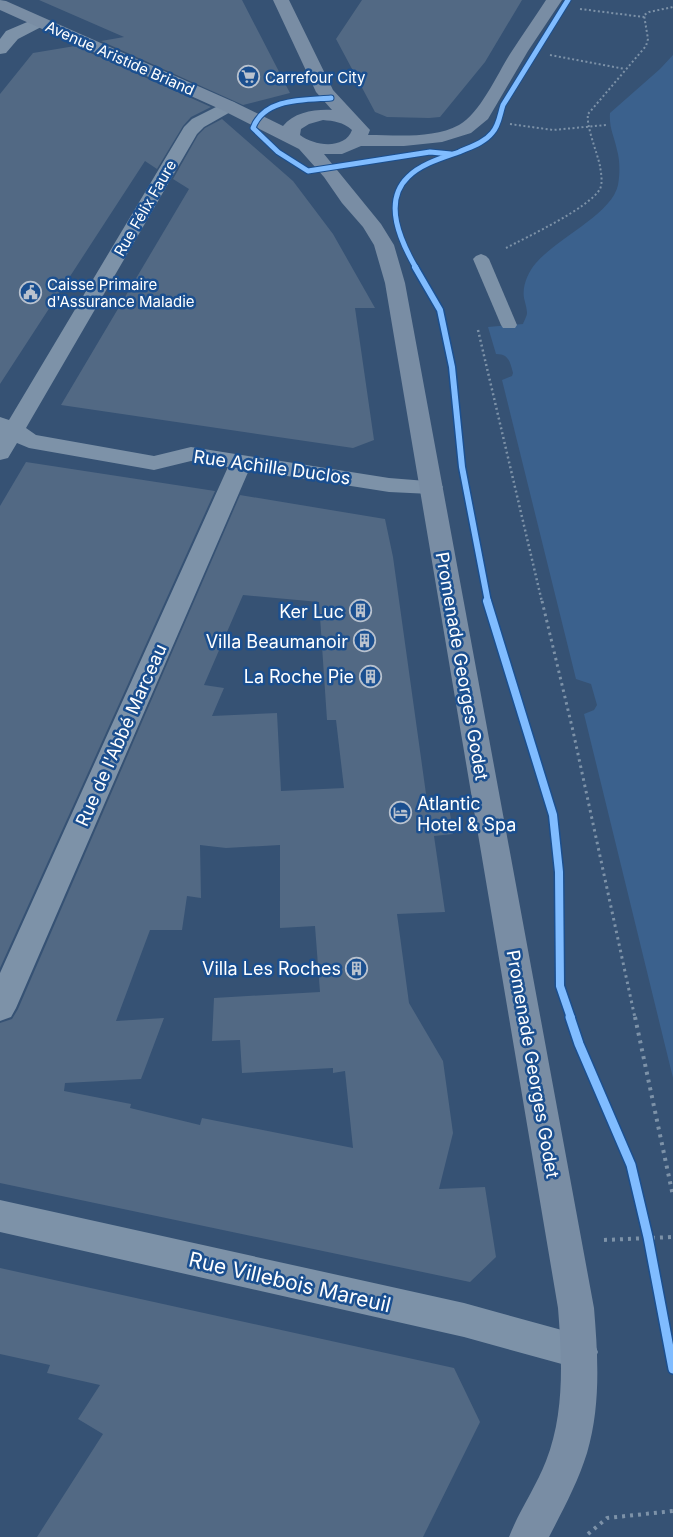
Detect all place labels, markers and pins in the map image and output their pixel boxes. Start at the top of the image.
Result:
supermarket icon: Carrefour City [237,65,261,89]
place label: Carrefour City [265,68,366,87]
place label: Caisse Primaire d'Assurance Maladie [47,275,195,311]
public building icon: Caisse Primaire d'Assurance Maladie [19,281,43,305]
building icon: Ker Luc [348,599,372,623]
place label: Ker Luc [279,601,344,622]
building icon: Villa Beaumanoir [352,629,376,653]
place label: Villa Beaumanoir [206,631,348,652]
building icon: La Roche Pie [358,664,382,688]
place label: La Roche Pie [244,666,354,687]
place label: Atlantic Hotel & Spa [417,793,516,835]
hotel icon: Atlantic Hotel & Spa [389,801,413,825]
building icon: Villa Les Roches [345,956,369,980]
place label: Villa Les Roches [202,958,341,979]

